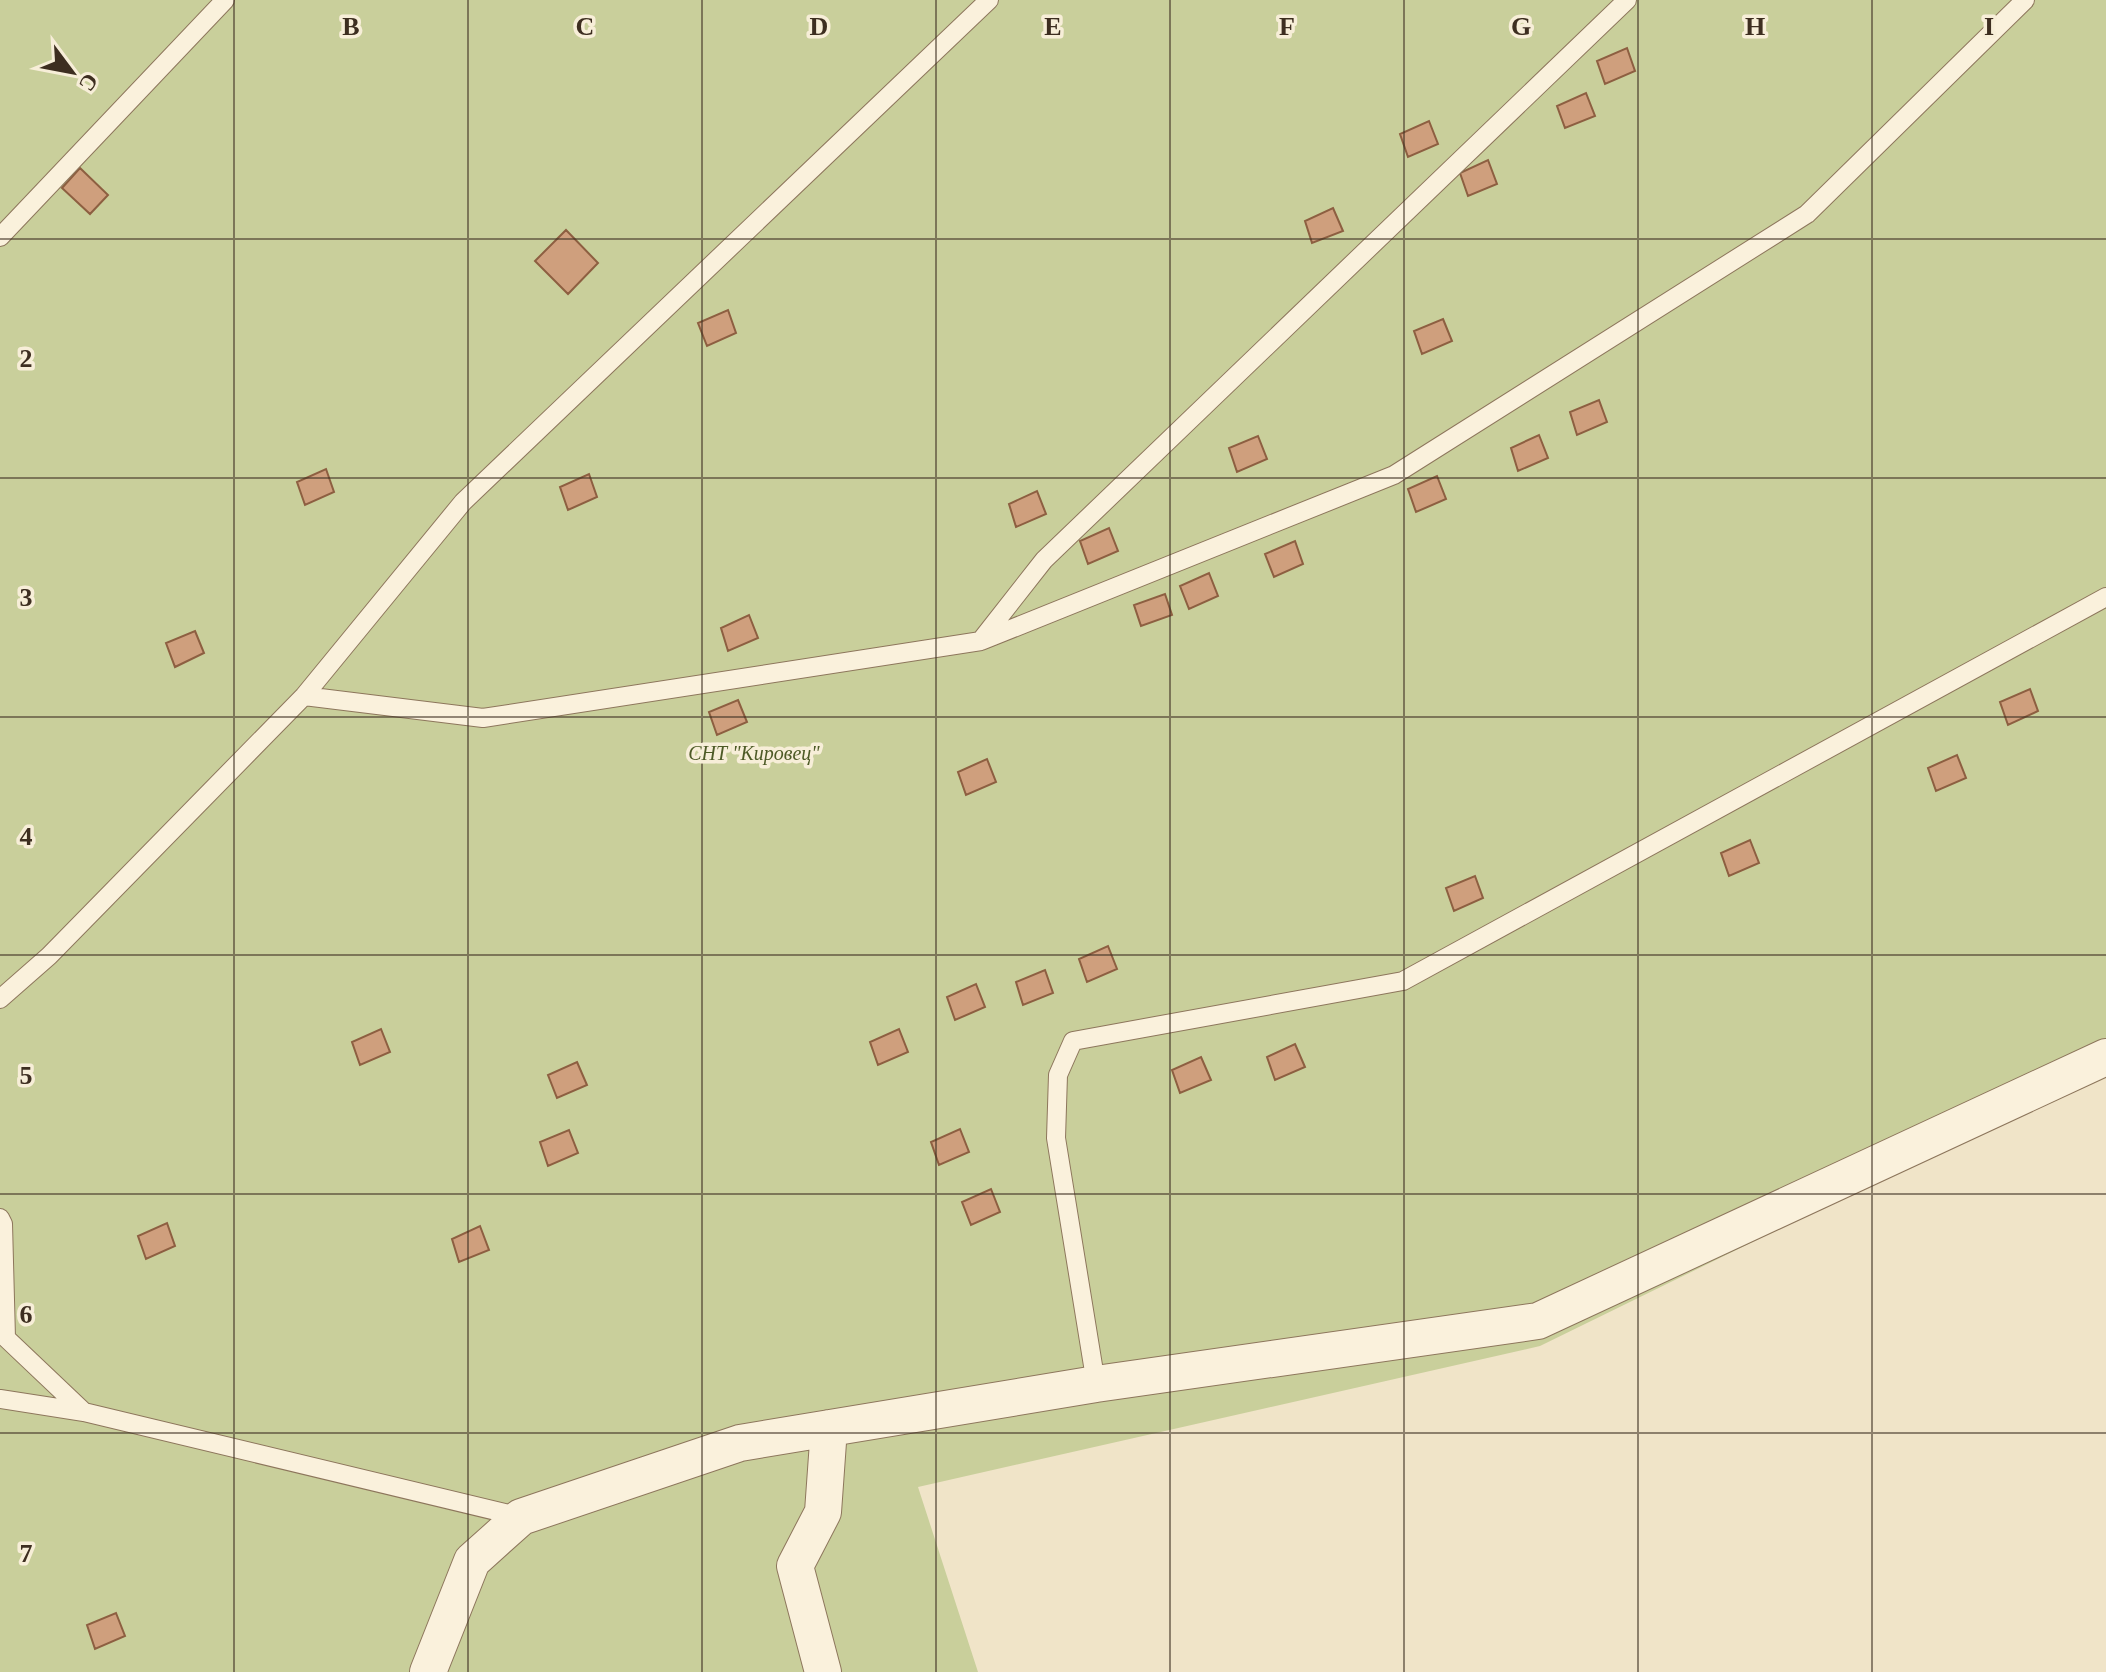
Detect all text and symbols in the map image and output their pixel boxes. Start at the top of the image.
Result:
text: B [342,12,360,41]
text: C [576,12,594,41]
text: D [810,12,828,41]
text: E [1044,12,1062,41]
text: F [1279,12,1295,41]
text: G [1511,12,1531,41]
text: H [1745,12,1765,41]
text: I [1984,12,1994,41]
north arrow [32,32,112,112]
text: С [74,69,103,96]
text: 2 [20,344,33,373]
text: 3 [20,583,33,612]
park label: СНТ "Кировец" [688,742,820,765]
text: 4 [20,822,33,851]
text: 5 [20,1061,33,1090]
text: 6 [20,1300,33,1329]
text: 7 [20,1539,33,1568]

